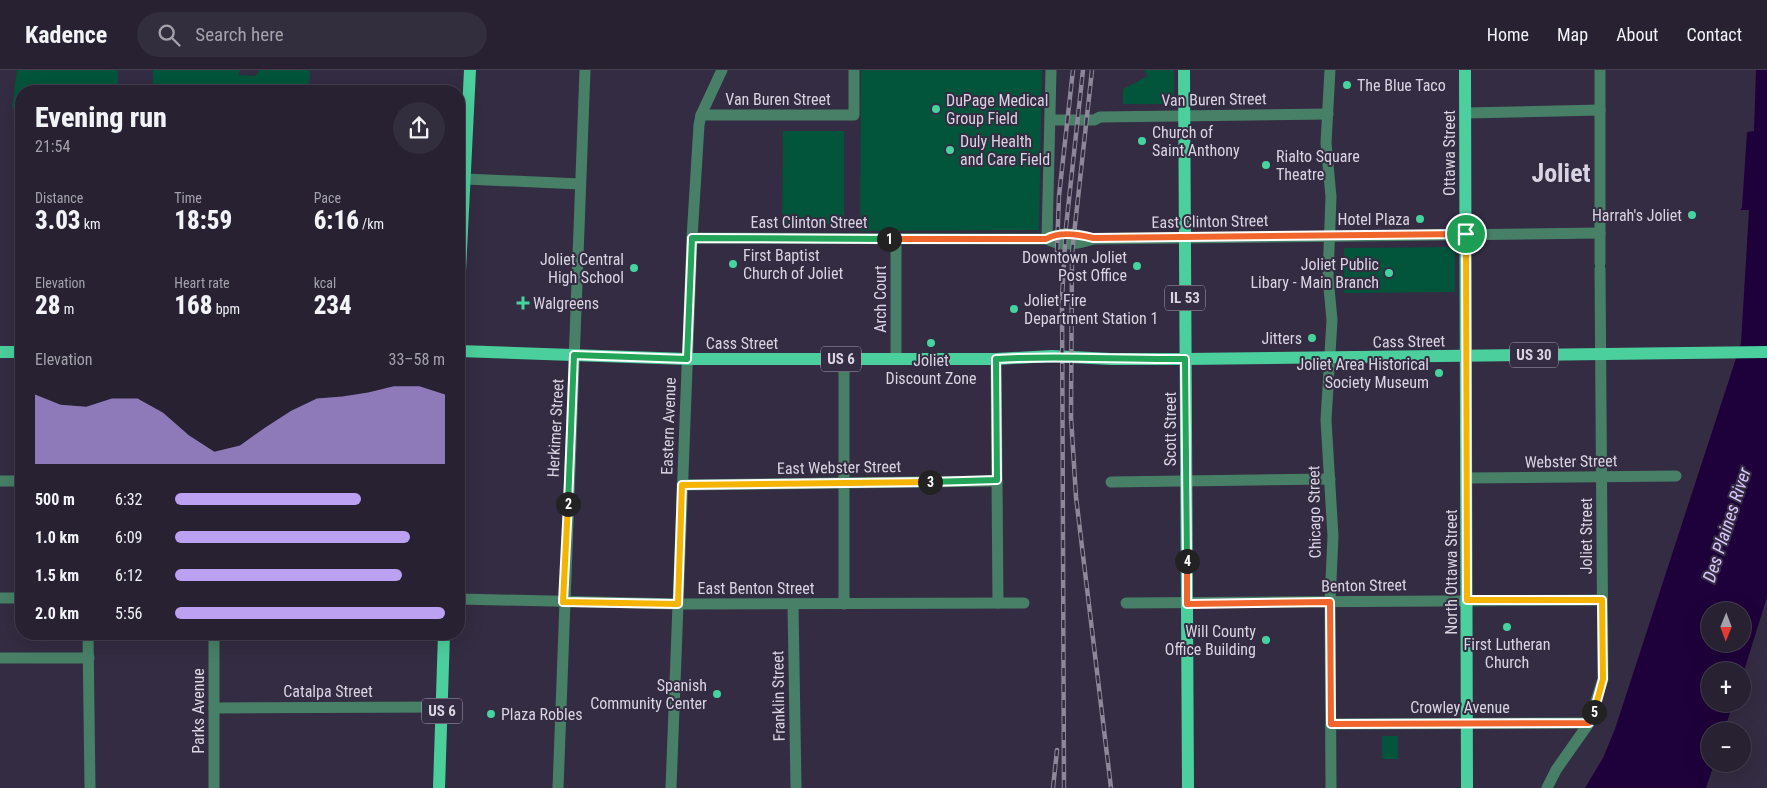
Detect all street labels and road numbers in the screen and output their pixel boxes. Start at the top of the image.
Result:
street label: Van Buren Street [1161,89,1267,110]
street label: Van Buren Street [725,90,831,109]
street label: Ottawa Street [1440,110,1459,196]
street label: East Clinton Street [1151,211,1269,232]
street label: East Clinton Street [750,213,868,232]
street label: Arch Court [871,265,890,333]
road number: IL 53 [1165,286,1205,310]
street label: Cass Street [1373,331,1446,352]
street label: Cass Street [706,334,779,353]
road number: US 30 [1510,342,1558,368]
road number: US 6 [821,346,861,372]
street label: Eastern Avenue [657,377,680,475]
street label: Herkimer Street [543,378,568,478]
street label: Scott Street [1161,392,1180,466]
street label: Webster Street [1524,451,1618,472]
street label: East Webster Street [777,457,902,478]
street label: Chicago Street [1304,465,1325,558]
street label: Joliet Street [1577,497,1596,574]
street label: North Ottawa Street [1442,509,1461,635]
street label: Benton Street [1321,575,1407,596]
street label: East Benton Street [698,579,815,598]
street label: Franklin Street [768,650,789,742]
street label: Parks Avenue [189,668,208,754]
street label: Catalpa Street [283,682,373,701]
road number: US 6 [422,698,462,724]
street label: Crowley Avenue [1410,698,1510,717]

